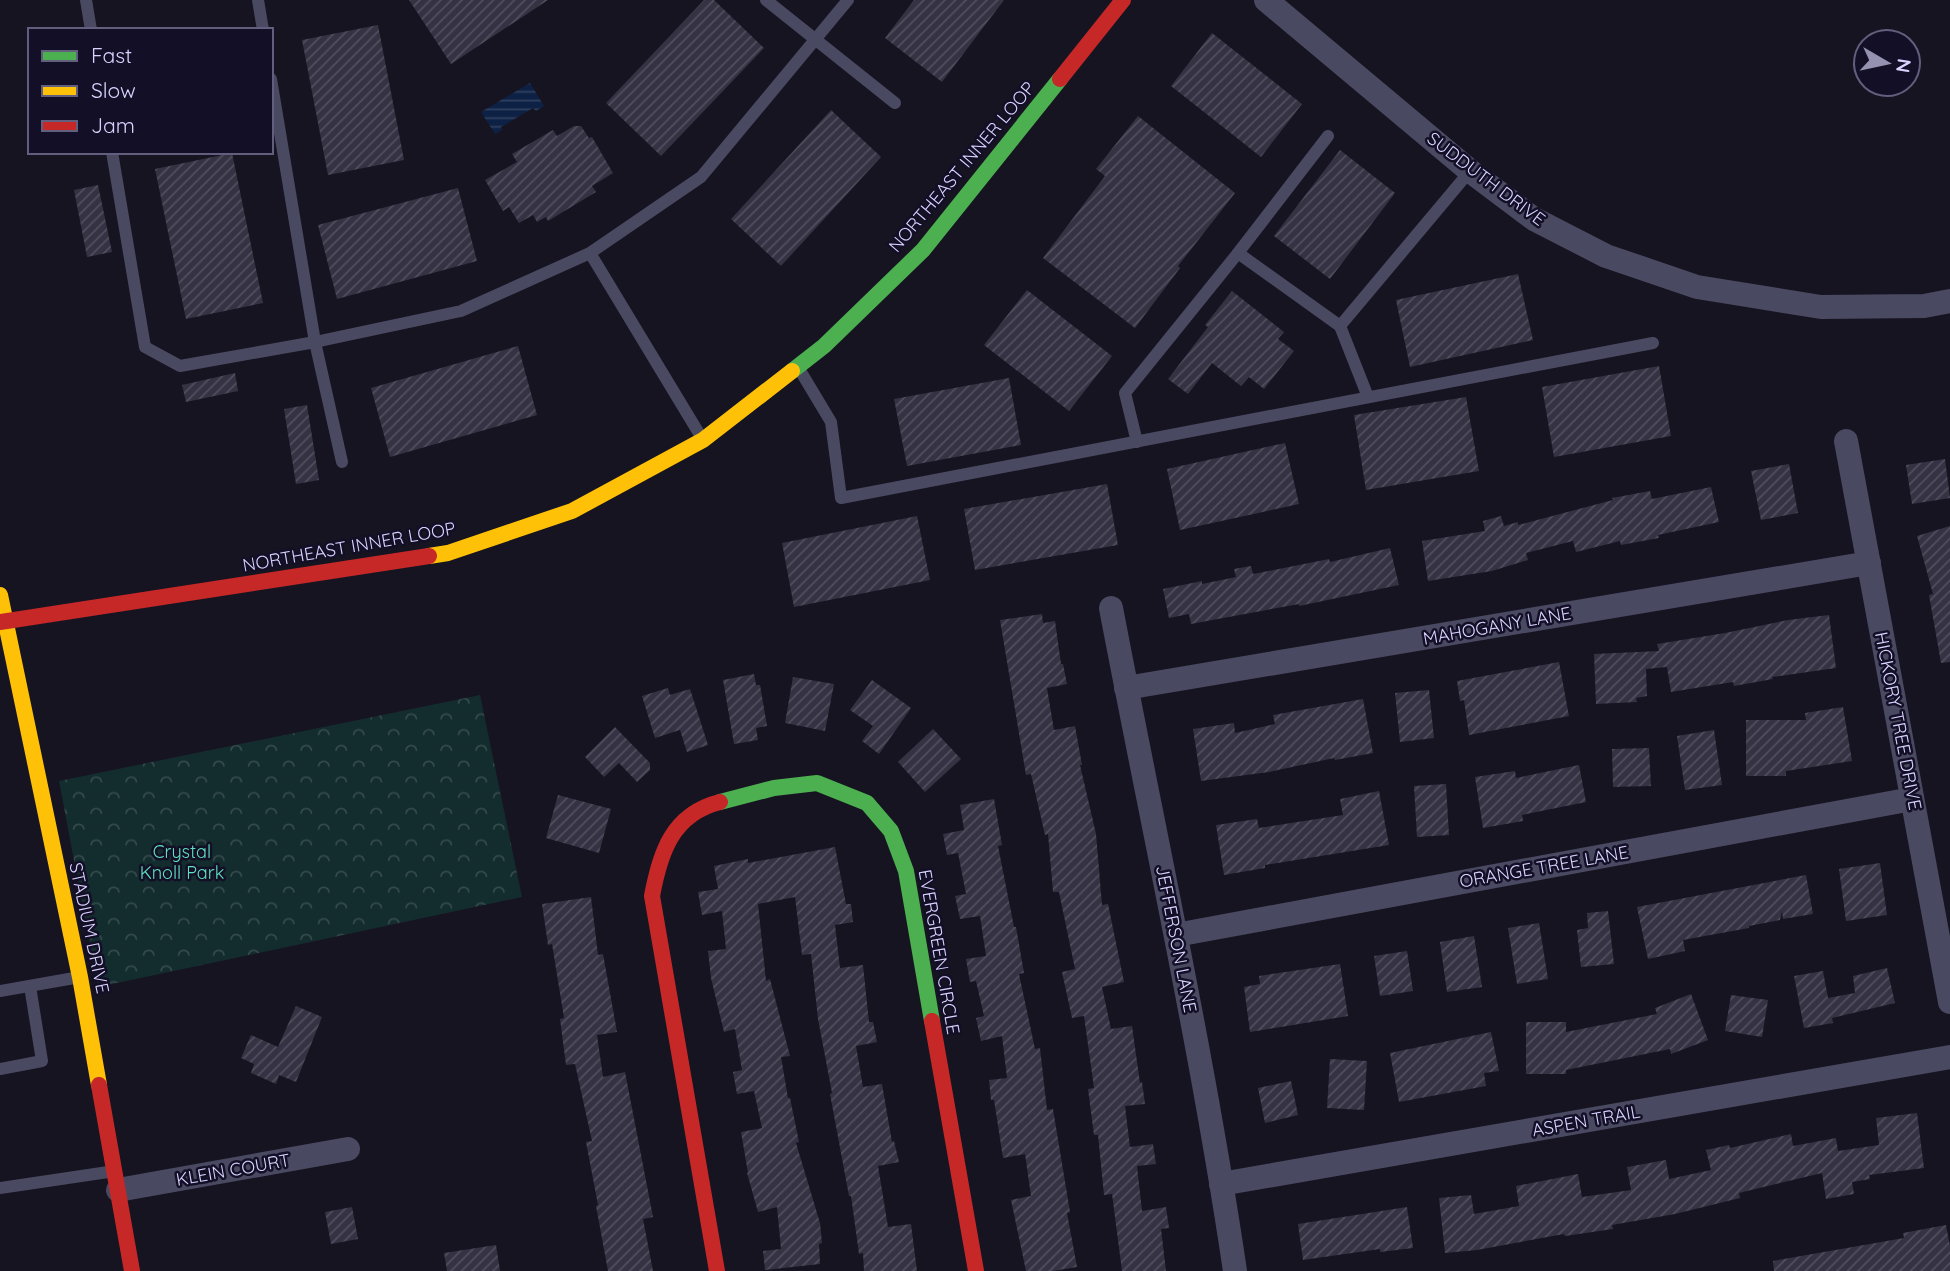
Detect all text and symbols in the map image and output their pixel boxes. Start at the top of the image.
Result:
legend [28,28,273,154]
north arrow [1852,28,1922,98]
text: Fast [91,42,132,68]
text: N [1891,57,1917,74]
text: Slow [91,77,136,103]
street label: NORTHEAST INNER LOOP [883,77,1040,257]
text: Jam [91,112,135,138]
street label: SUDDUTH DRIVE [1423,127,1550,231]
street label: NORTHEAST INNER LOOP [241,516,457,577]
street label: MAHOGANY LANE [1421,601,1573,650]
street label: HICKORY TREE DRIVE [1870,630,1927,812]
park label: Crystal Knoll Park [140,840,224,884]
street label: ORANGE TREE LANE [1458,840,1630,893]
street label: STADIUM DRIVE [64,860,115,996]
street label: JEFFERSON LANE [1151,863,1202,1015]
street label: EVERGREEN CIRCLE [914,868,965,1036]
street label: ASPEN TRAIL [1530,1100,1642,1141]
street label: KLEIN COURT [174,1148,292,1191]

